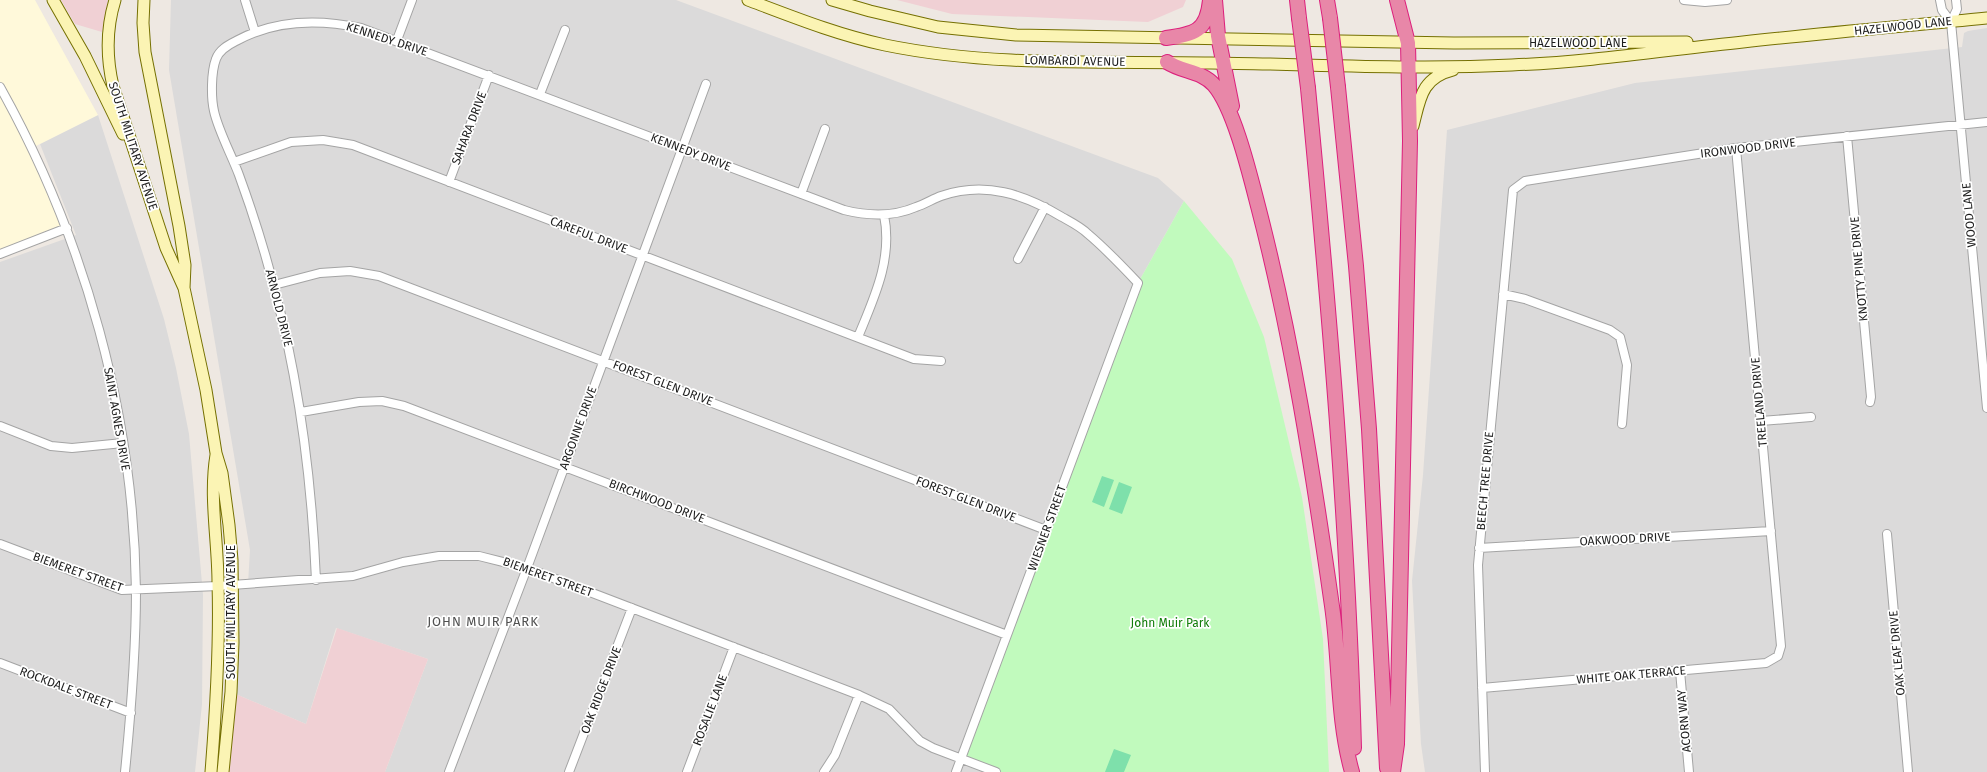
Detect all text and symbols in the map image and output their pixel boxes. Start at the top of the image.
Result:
street label: HAZELWOOD LANE [1853,14,1953,38]
street label: KENNEDY DRIVE [344,19,430,59]
street label: HAZELWOOD LANE [1529,36,1627,50]
street label: LOMBARDI AVENUE [1024,53,1126,69]
street label: SOUTH MILITARY AVENUE [106,80,160,212]
street label: SAHARA DRIVE [449,89,489,167]
street label: KENNEDY DRIVE [649,130,733,174]
street label: IRONWOOD DRIVE [1699,135,1797,161]
street label: WOOD LANE [1959,182,1979,248]
street label: CAREFUL DRIVE [548,214,630,256]
street label: KNOTTY PINE DRIVE [1847,216,1871,322]
street label: ARNOLD DRIVE [263,268,295,348]
street label: FOREST GLEN DRIVE [611,357,715,409]
street label: TREELAND DRIVE [1748,357,1770,447]
street label: SAINT AGNES DRIVE [101,366,133,472]
street label: ARGONNE DRIVE [556,384,600,472]
street label: BEECH TREE DRIVE [1474,431,1496,531]
street label: FOREST GLEN DRIVE [914,473,1018,525]
street label: BIRCHWOOD DRIVE [607,476,707,526]
street label: WIESNER STREET [1025,483,1069,573]
street label: OAKWOOD DRIVE [1579,530,1671,548]
street label: SOUTH MILITARY AVENUE [224,545,238,679]
street label: BIEMERET STREET [31,549,126,595]
street label: BIEMERET STREET [501,554,596,600]
street label: OAK LEAF DRIVE [1886,610,1908,696]
district label: JOHN MUIR PARK [427,614,539,629]
park label: John Muir Park [1130,616,1210,630]
street label: OAK RIDGE DRIVE [578,644,624,736]
street label: WHITE OAK TERRACE [1576,663,1686,687]
street label: ROCKDALE STREET [18,664,115,712]
street label: ROSALIE LANE [690,672,730,748]
street label: ACORN WAY [1674,689,1694,753]

